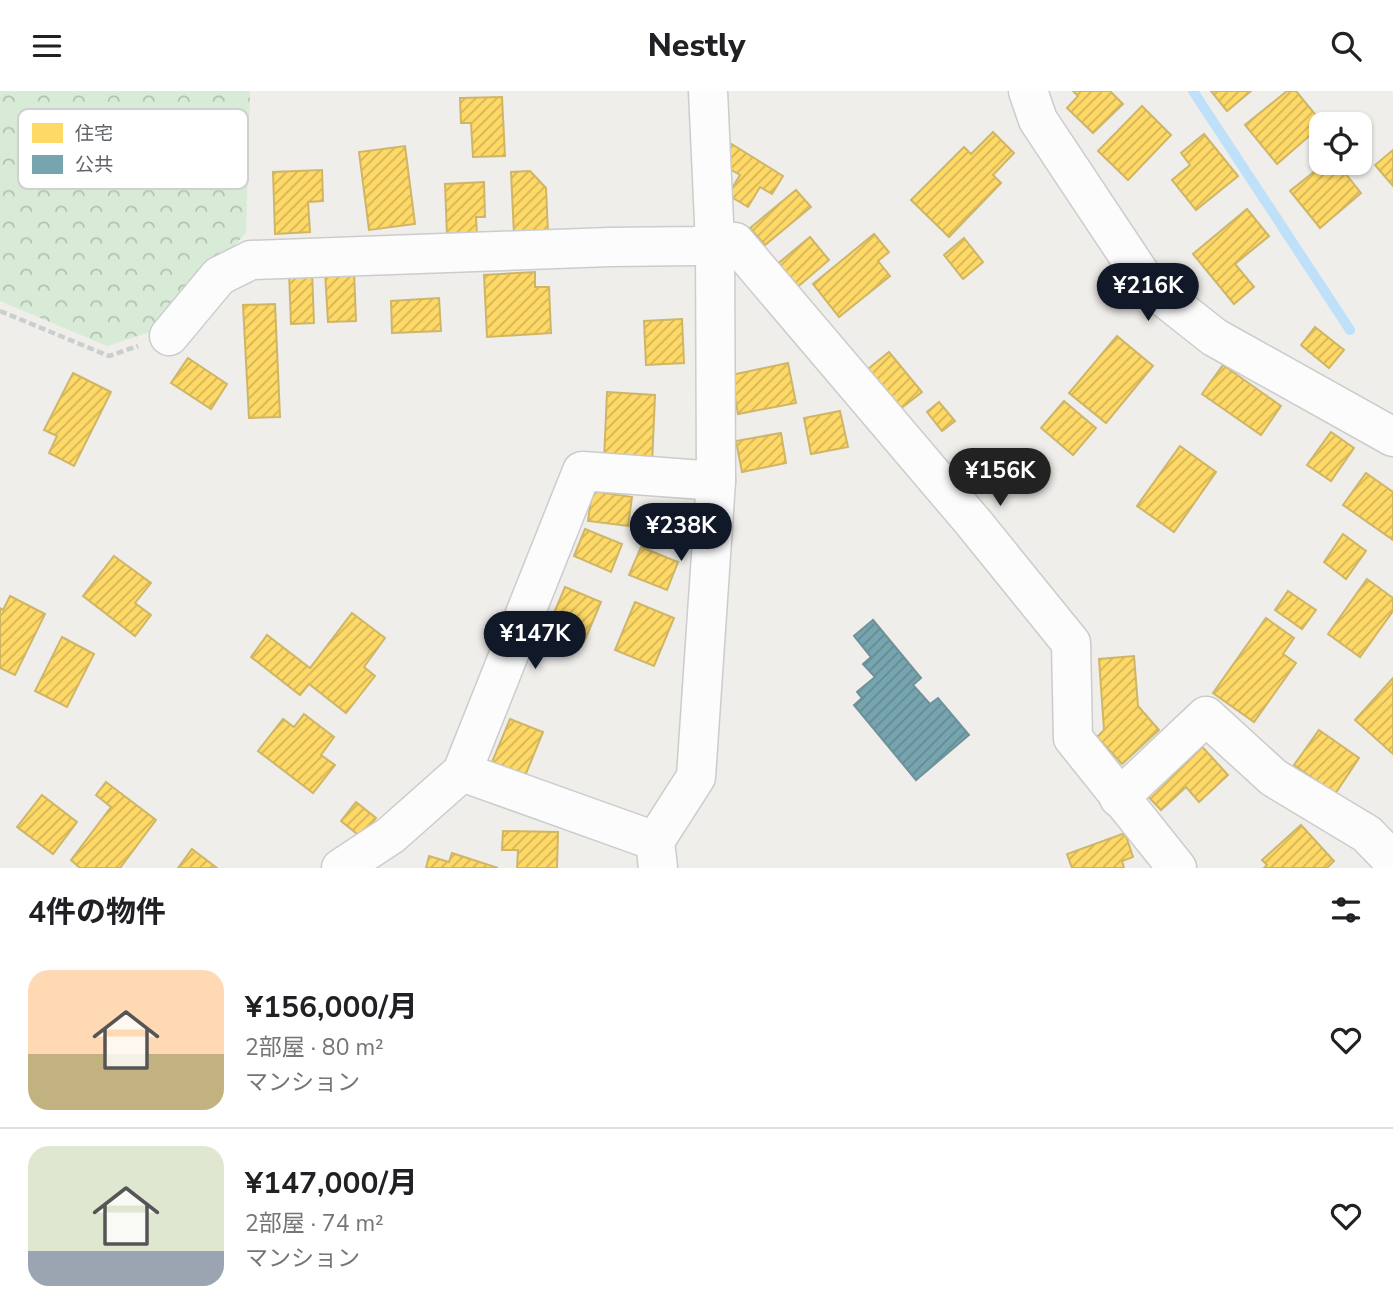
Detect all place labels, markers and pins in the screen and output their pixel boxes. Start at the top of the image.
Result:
pin: ¥216K [1099,264,1197,323]
pin: ¥156K [951,449,1049,508]
pin: ¥238K [632,503,730,563]
pin: ¥147K [486,611,584,671]

